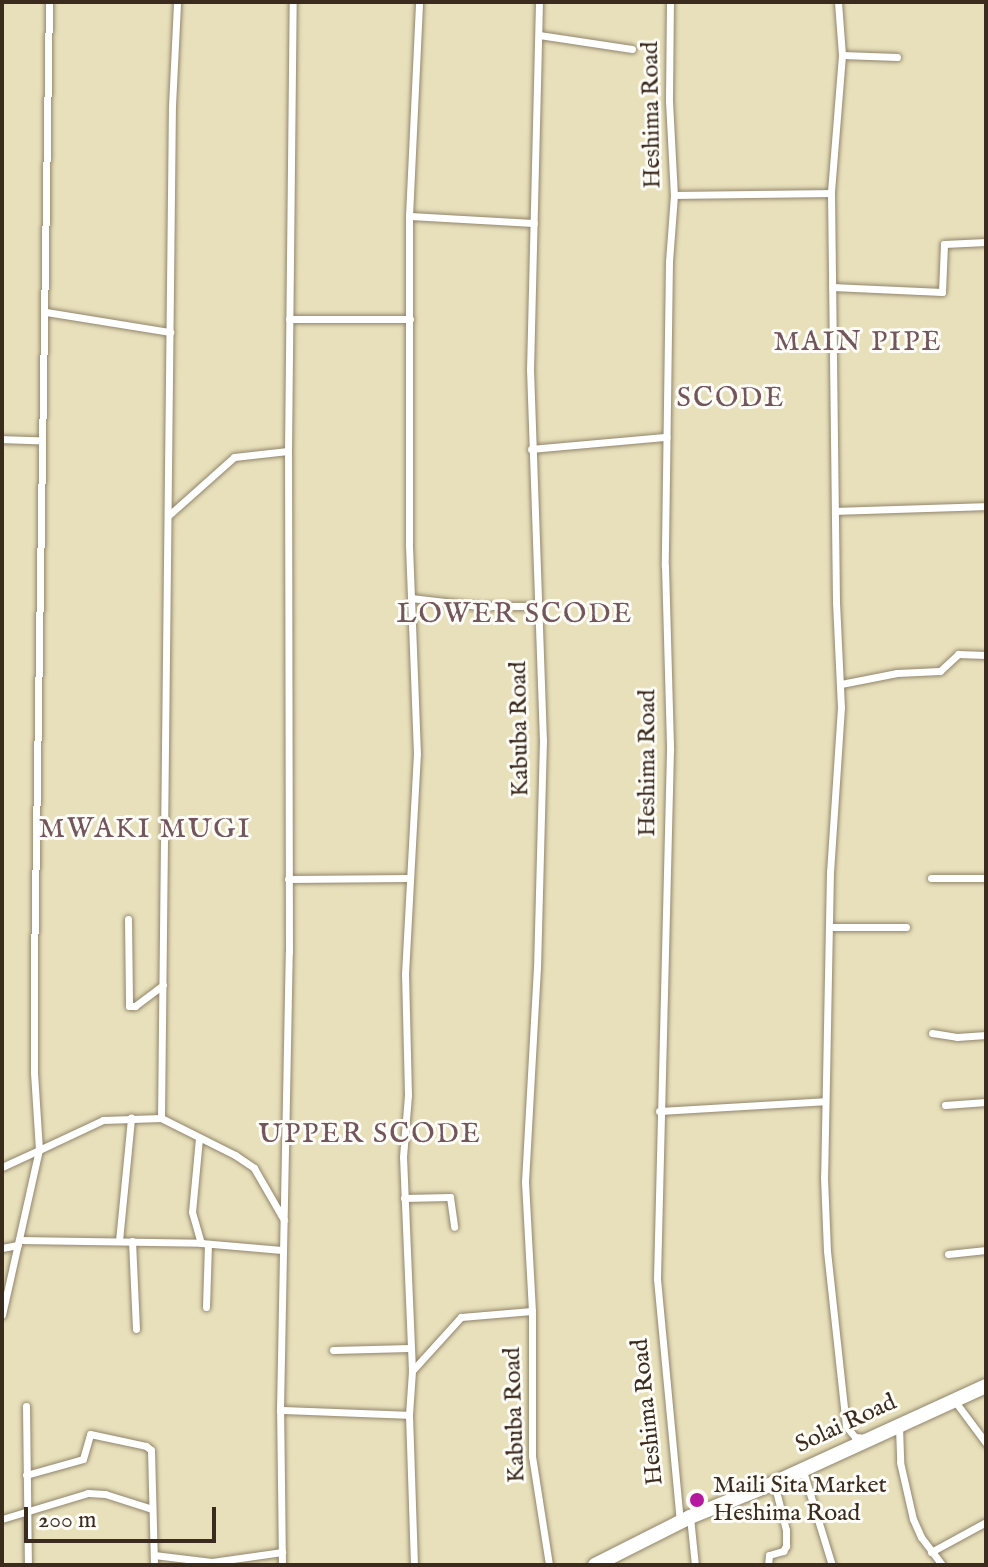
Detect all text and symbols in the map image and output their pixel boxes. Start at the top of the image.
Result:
street label: Heshima Road [636,41,668,189]
district label: MAIN PIPE [773,326,943,360]
district label: SCODE [677,382,785,416]
district label: LOWER SCODE [396,598,634,632]
street label: Kabuba Road [504,661,536,797]
street label: Heshima Road [634,689,662,837]
district label: MWAKI MUGI [39,813,251,847]
district label: UPPER SCODE [258,1118,482,1152]
street label: Heshima Road [626,1337,670,1487]
street label: Kabuba Road [498,1347,532,1483]
street label: Solai Road [791,1388,901,1460]
place label: Maili Sita Market Heshima Road [713,1472,887,1528]
scale bar [28,1491,220,1541]
marker: Maili Sita Market Heshima Road [688,1491,706,1509]
text: 200 m [38,1505,97,1536]

